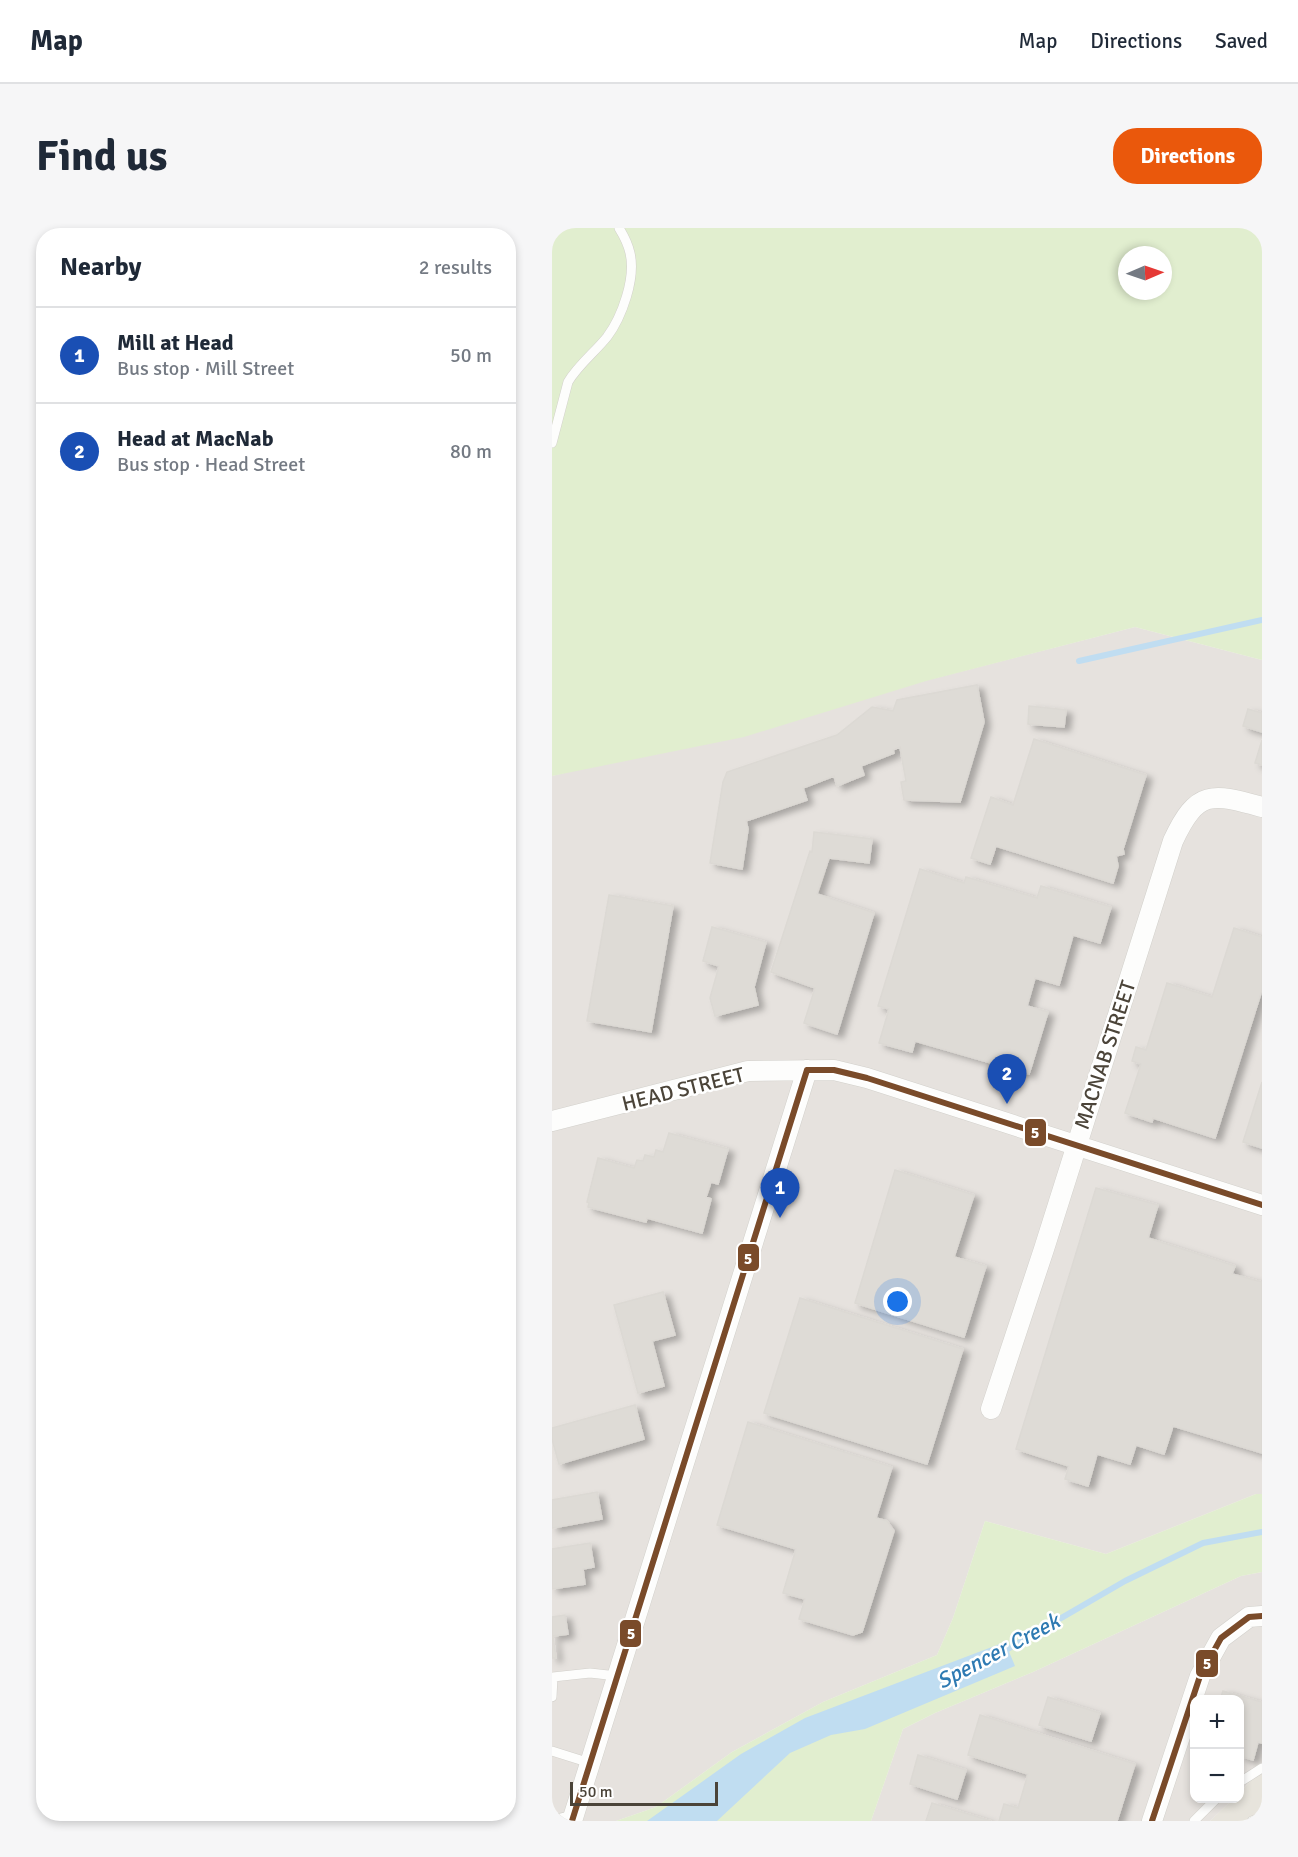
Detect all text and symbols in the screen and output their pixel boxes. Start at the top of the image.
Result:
text: Map [30,24,83,58]
text: Map [1019,28,1057,54]
text: Directions [1090,28,1182,54]
text: Saved [1215,28,1268,54]
button: Directions [1113,128,1262,184]
text: Find us [36,131,167,182]
north arrow [1118,246,1172,300]
text: Nearby [60,251,141,283]
text: 2 results [419,255,492,280]
text: Mill at Head [117,329,234,356]
text: 1 [74,343,85,368]
text: 50 m [450,343,492,368]
text: Bus stop · Mill Street [117,356,294,381]
text: Head at MacNab [117,425,273,452]
text: 2 [74,439,85,464]
text: 80 m [450,439,492,464]
text: Bus stop · Head Street [117,452,305,477]
street label: MACNAB STREET [1069,977,1141,1133]
pin: 2 [988,1054,1026,1104]
street label: HEAD STREET [619,1061,748,1117]
line badge: 5 [1024,1118,1047,1147]
text: 5 [1031,1123,1039,1143]
pin: 1 [760,1168,800,1218]
line badge: 5 [737,1243,760,1272]
text: 5 [744,1249,752,1269]
your location [883,1287,912,1316]
water label: Spencer Creek [932,1606,1066,1695]
line badge: 5 [619,1619,642,1648]
text: 5 [627,1624,635,1644]
line badge: 5 [1195,1649,1219,1678]
text: 5 [1203,1654,1211,1674]
map controls [1190,1695,1244,1803]
button: + [1190,1695,1244,1749]
button: − [1190,1749,1244,1803]
scale bar [570,1779,718,1806]
text: 50 m [579,1782,613,1802]

